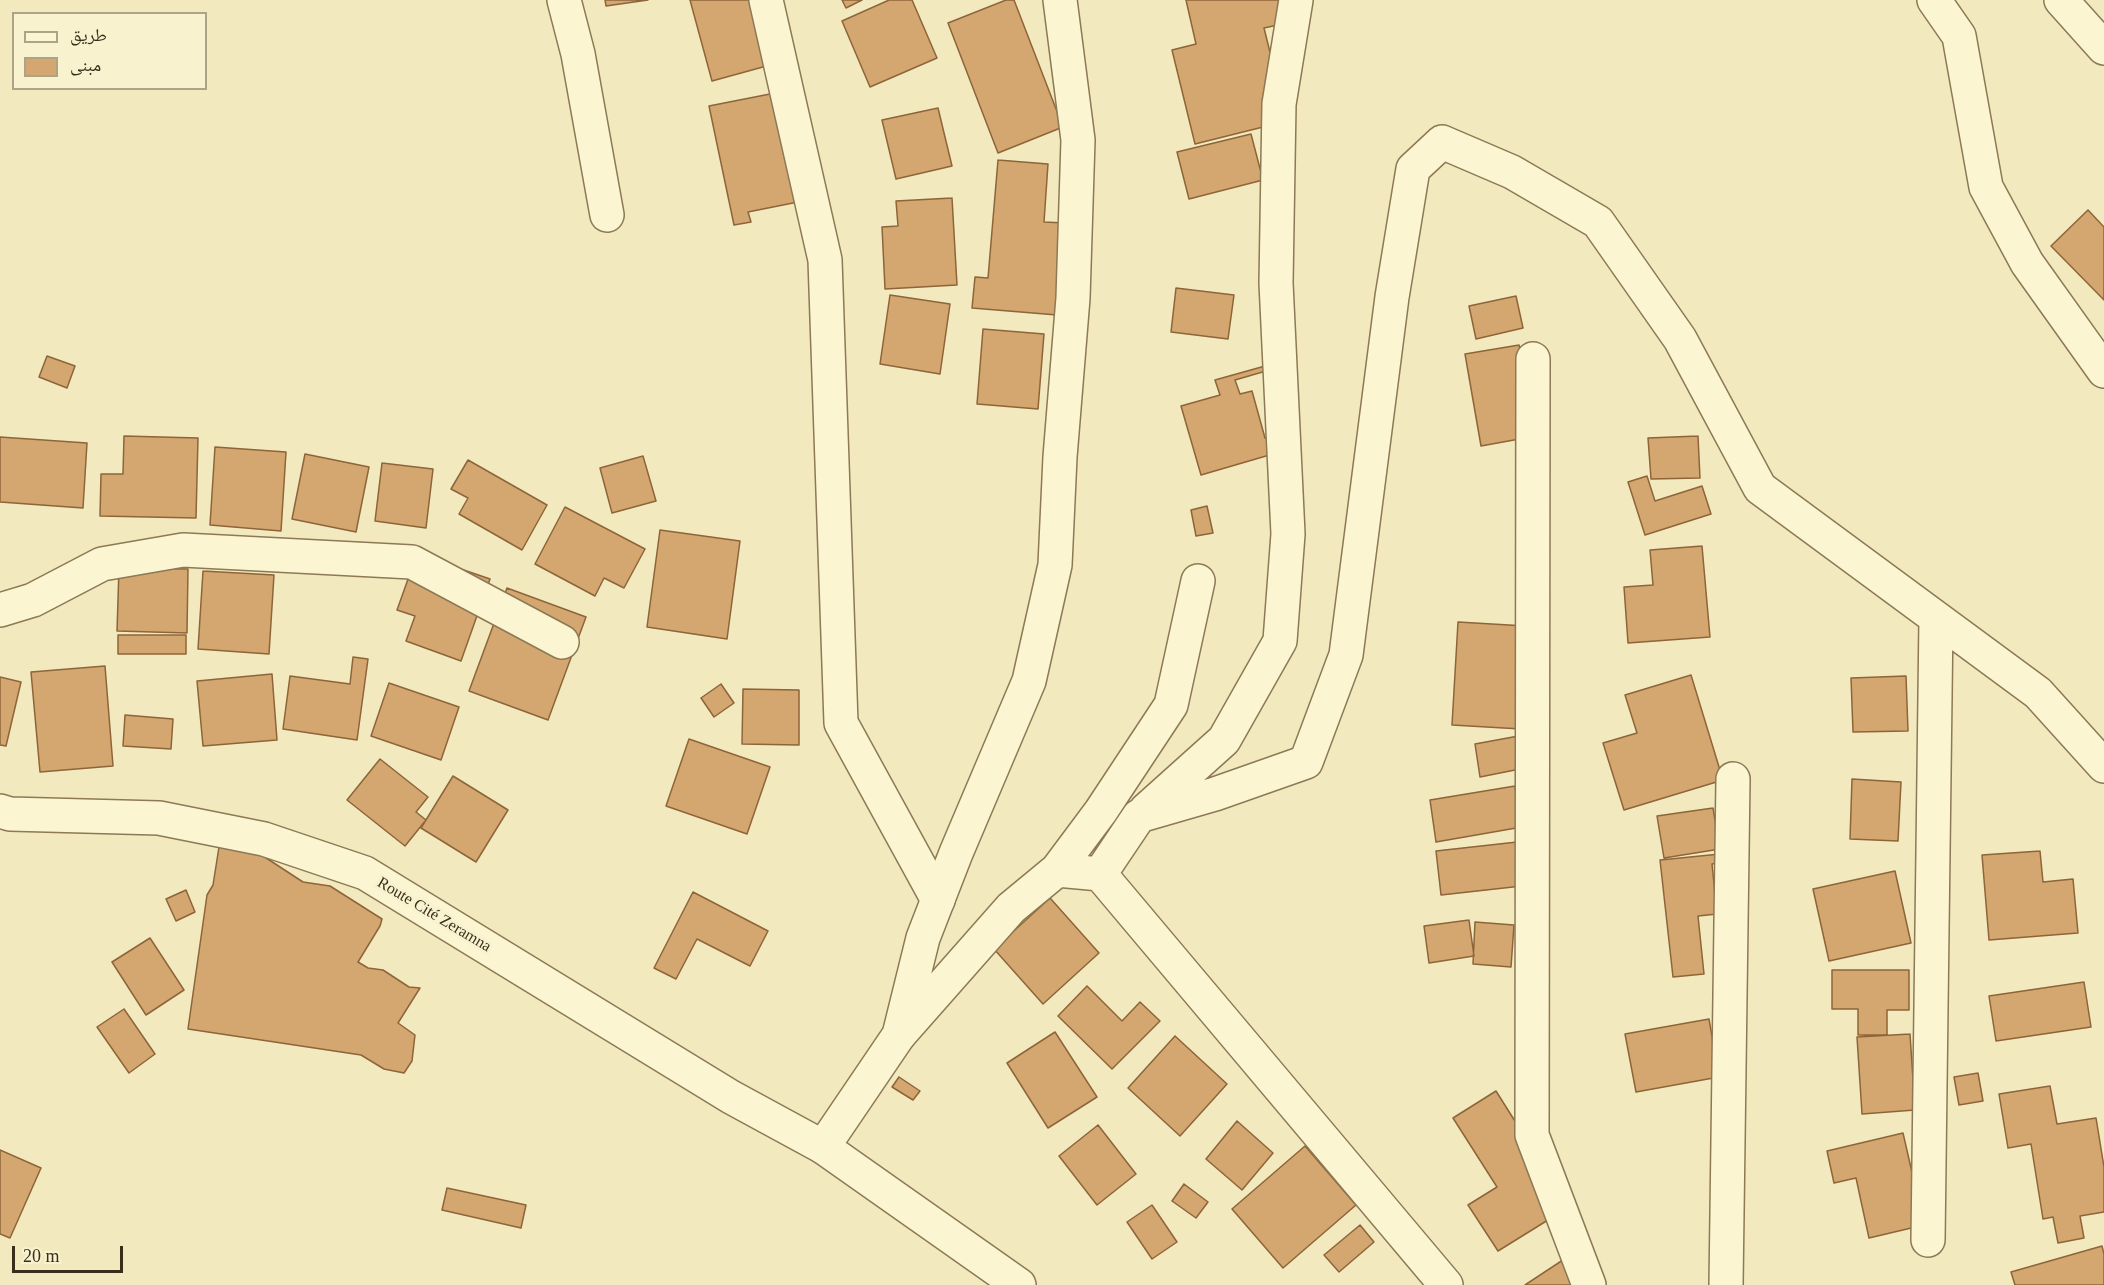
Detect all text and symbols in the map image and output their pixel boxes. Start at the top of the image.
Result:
legend [12,12,207,90]
text: طريق [70,25,107,45]
text: مبنى [70,55,101,75]
street label: Route Cité Zeramna [373,873,495,957]
scale bar [15,1234,126,1272]
text: 20 m [23,1246,60,1266]

